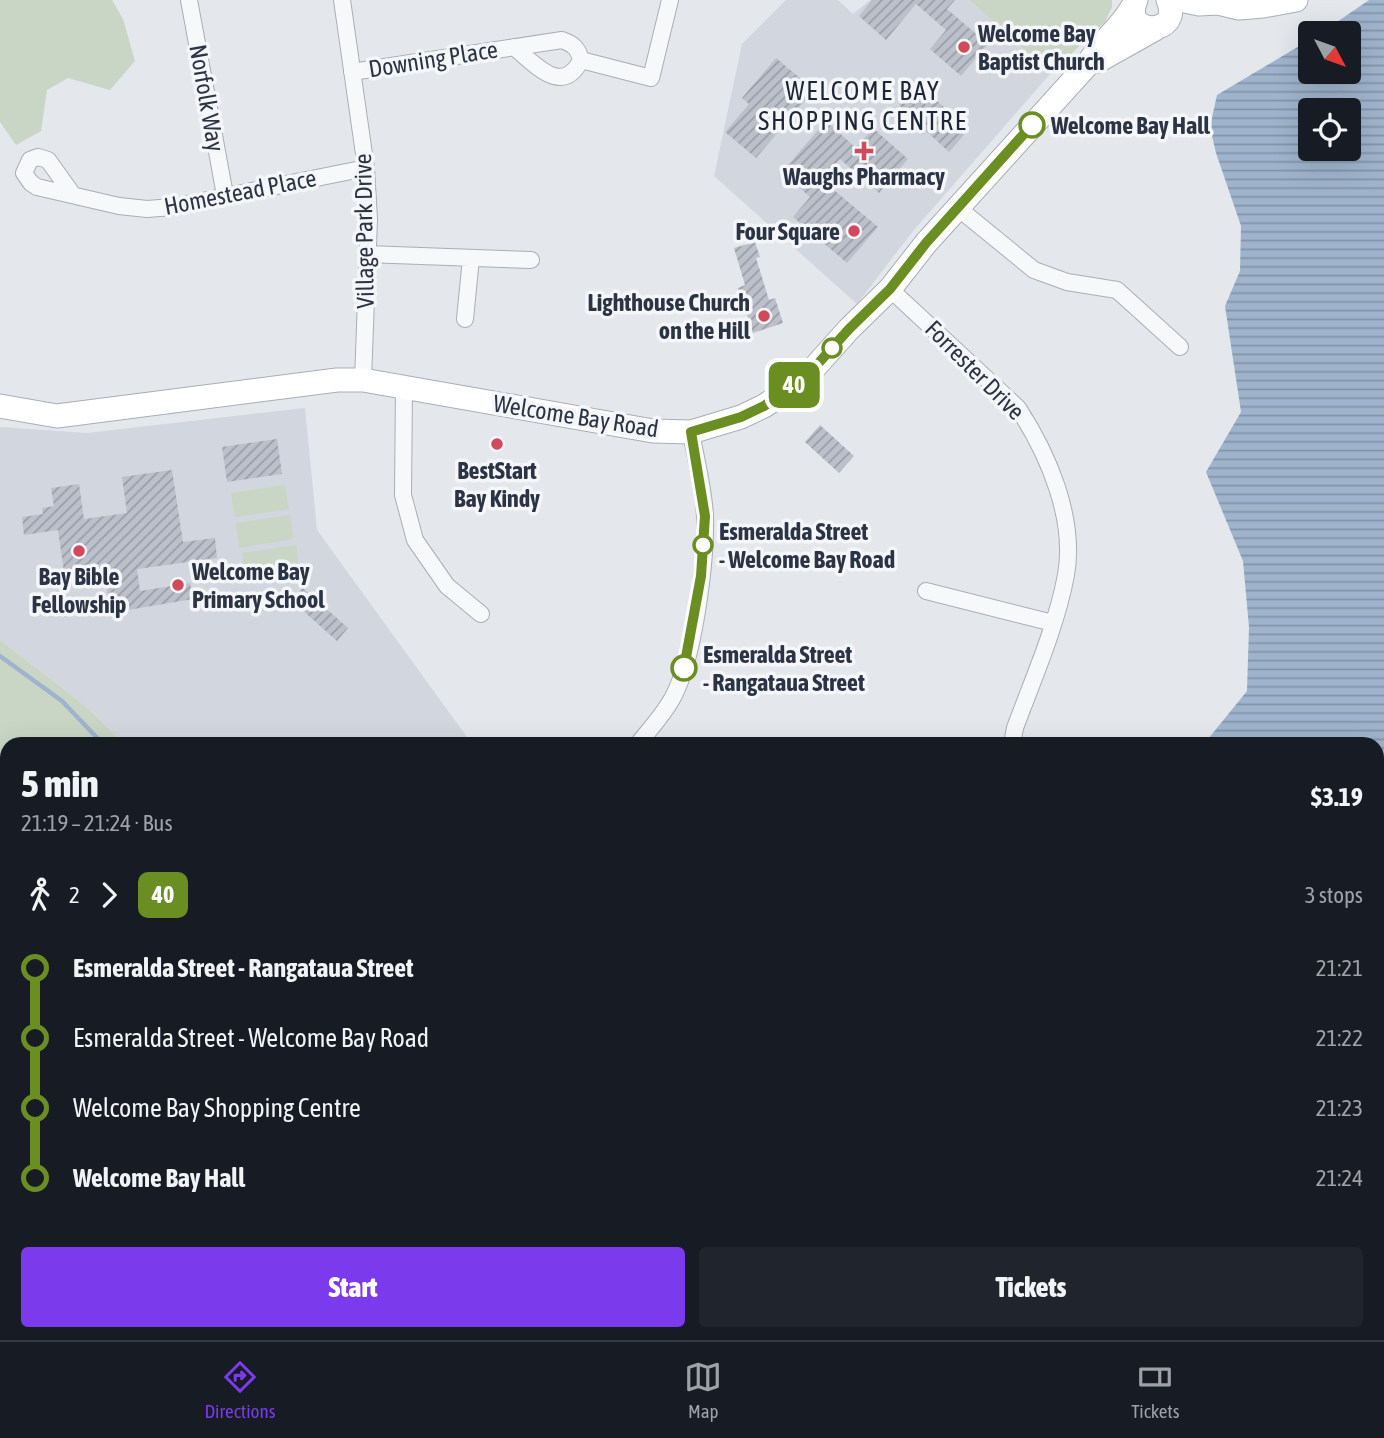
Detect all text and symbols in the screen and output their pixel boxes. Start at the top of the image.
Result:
place label: Welcome Bay Baptist Church [977,20,1105,75]
north arrow [1298,21,1362,84]
map controls [1298,21,1361,161]
street label: Downing Place [367,35,499,83]
marker: Welcome Bay Baptist Church [956,39,972,55]
street label: Norfolk Way [184,42,230,154]
district label: WELCOME BAY SHOPPING CENTRE [758,76,968,136]
button: locate [1298,98,1361,161]
marker: Welcome Bay Hall [1019,112,1045,138]
place label: Welcome Bay Hall [1050,112,1210,139]
marker: Waughs Pharmacy [856,143,872,159]
street label: Village Park Drive [349,153,379,309]
place label: Waughs Pharmacy [782,163,945,190]
street label: Homestead Place [162,164,318,220]
place label: Four Square [735,218,840,245]
marker: Four Square [846,223,862,239]
place label: Lighthouse Church on the Hill [588,289,751,344]
marker: Lighthouse Church on the Hill [756,308,772,324]
street label: Forrester Drive [920,315,1030,425]
unlabelled marker [822,338,842,358]
line badge: 40 [762,362,826,408]
text: 40 [783,371,805,398]
street label: Welcome Bay Road [491,390,661,442]
marker: BestStart Bay Kindy [489,436,505,452]
place label: BestStart Bay Kindy [454,457,540,512]
place label: Esmeralda Street - Welcome Bay Road [719,518,895,573]
marker: Esmeralda Street - Welcome Bay Road [693,535,713,555]
marker: Bay Bible Fellowship [71,543,87,559]
place label: Welcome Bay Primary School [191,558,325,613]
place label: Bay Bible Fellowship [32,563,126,618]
marker: Welcome Bay Primary School [170,577,186,593]
place label: Esmeralda Street - Rangataua Street [703,641,865,696]
marker: Esmeralda Street - Rangataua Street [671,655,697,681]
text: 5 min [21,762,99,805]
text: $3.19 [1311,782,1363,812]
text: 21:19 – 21:24 · Bus [21,810,173,836]
icon: walk [21,876,59,914]
icon: forward [90,876,128,914]
text: 40 [152,881,174,908]
text: 2 [69,882,80,908]
text: 3 stops [1305,882,1363,908]
text: Esmeralda Street - Rangataua Street [73,953,414,983]
text: 21:21 [1316,955,1363,981]
text: Esmeralda Street - Welcome Bay Road [73,1023,429,1053]
text: 21:22 [1316,1025,1363,1051]
text: Welcome Bay Shopping Centre [73,1093,361,1123]
text: 21:23 [1316,1095,1363,1121]
text: Welcome Bay Hall [73,1163,245,1193]
text: 21:24 [1316,1165,1363,1191]
button: Start [21,1247,685,1327]
button: Tickets [699,1247,1363,1327]
tab: Directions [204,1358,275,1422]
tab: Map [684,1358,722,1422]
tab: Tickets [1131,1358,1179,1422]

